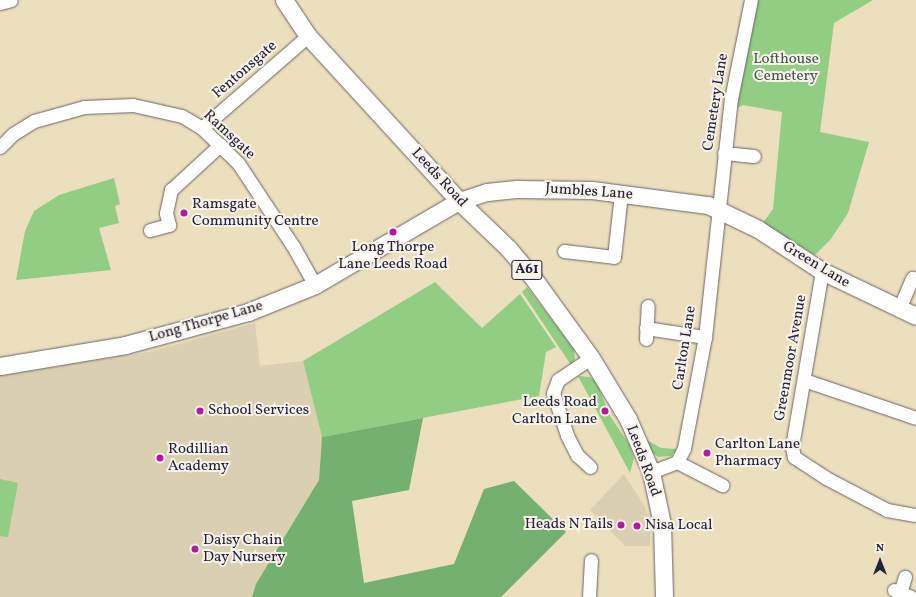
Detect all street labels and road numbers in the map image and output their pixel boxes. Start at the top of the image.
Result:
street label: Fentonsgate [209,37,281,103]
street label: Cemetery Lane [699,52,733,152]
street label: Ramsgate [199,106,259,164]
street label: Leeds Road [407,145,471,211]
street label: Jumbles Lane [545,180,633,204]
street label: Green Lane [779,238,853,292]
road number: A61 [511,258,543,282]
street label: Greenmoor Avenue [771,293,811,423]
street label: Long Thorpe Lane [147,297,265,347]
street label: Carlton Lane [669,305,701,391]
street label: Leeds Road [622,423,664,499]

